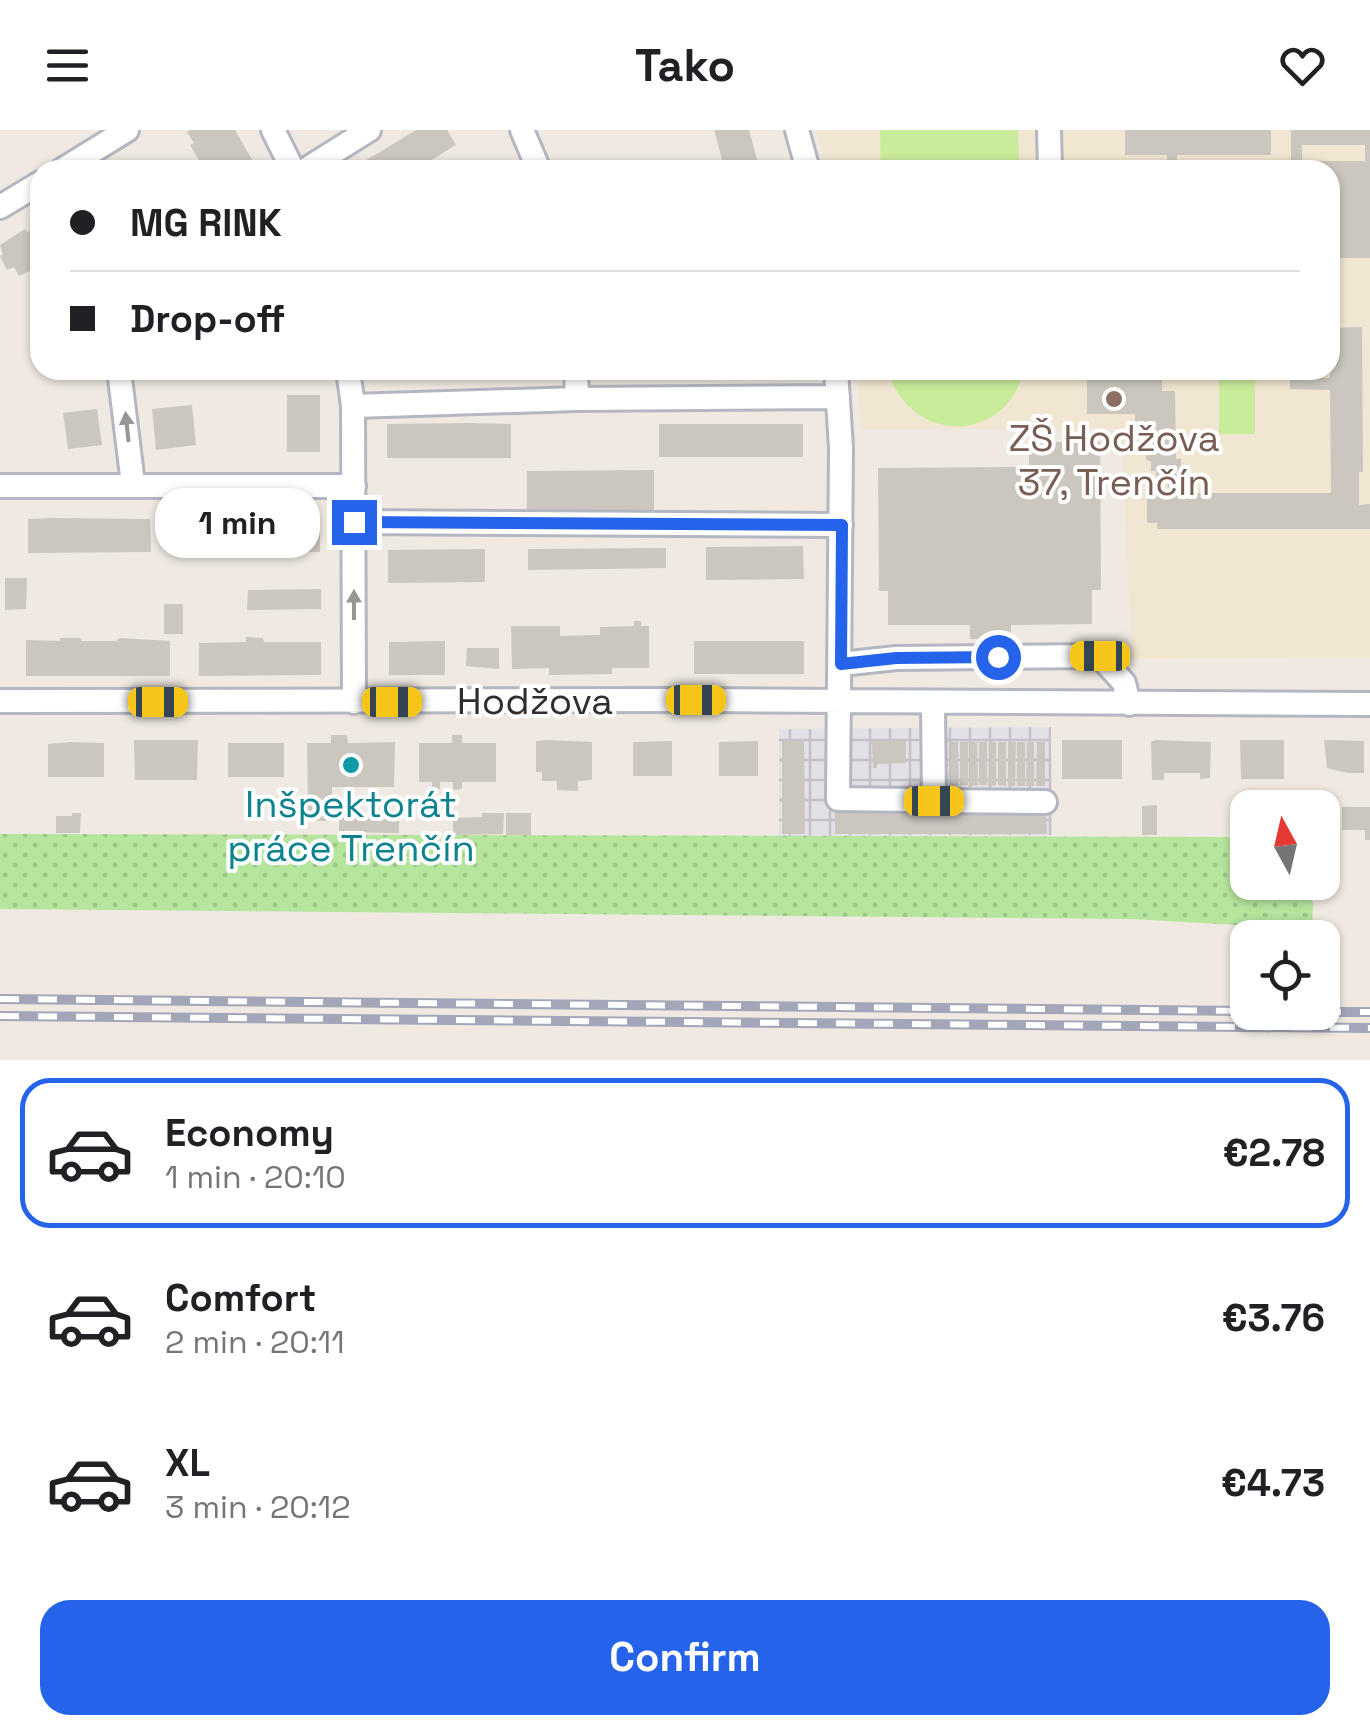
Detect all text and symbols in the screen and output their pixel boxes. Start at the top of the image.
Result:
text: Tako [635,37,735,94]
icon: menu [40,38,95,93]
icon: heart [1275,38,1330,93]
text: MG RINK [130,199,282,247]
text: Drop-off [130,295,285,343]
marker: ZŠ Hodžova 37, Trenčín [1103,388,1125,410]
one-way arrow [119,411,135,442]
place label: ZŠ Hodžova 37, Trenčín [1008,414,1220,506]
callout: 1 min [154,487,319,557]
route end [332,500,377,545]
text: 1 min [198,503,277,543]
one-way arrow [346,588,362,620]
route start [976,635,1021,680]
car [1070,641,1130,671]
street label: Hodžova [457,677,613,725]
car [666,685,726,715]
car [128,687,188,717]
car [362,687,422,717]
marker: Inšpektorát práce Trenčín [340,754,362,776]
place label: Inšpektorát práce Trenčín [227,780,475,872]
car [904,786,964,816]
north arrow [1230,790,1340,900]
map controls [1230,790,1340,1030]
button: locate [1230,920,1340,1030]
icon: car [45,1108,135,1198]
text: Economy [165,1109,334,1157]
text: €2.78 [1223,1129,1325,1177]
text: 1 min · 20:10 [165,1157,346,1197]
icon: car [45,1273,135,1363]
text: Comfort [165,1274,316,1322]
text: €3.76 [1222,1294,1325,1342]
text: 2 min · 20:11 [165,1322,345,1362]
icon: car [45,1438,135,1528]
text: XL [165,1439,210,1487]
text: €4.73 [1221,1459,1325,1507]
text: 3 min · 20:12 [165,1487,351,1527]
button: Confirm [40,1600,1330,1715]

